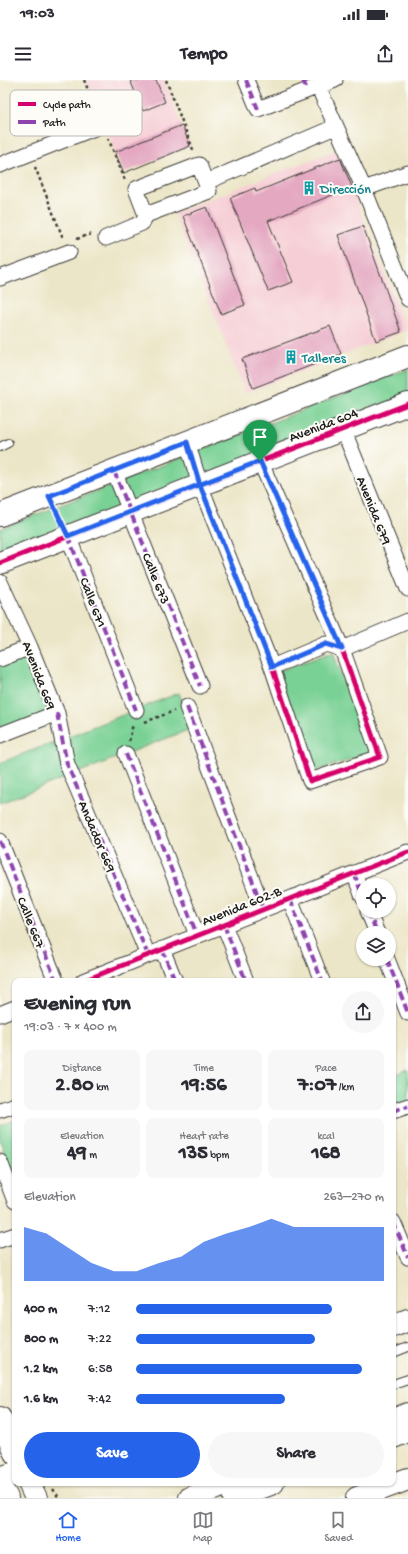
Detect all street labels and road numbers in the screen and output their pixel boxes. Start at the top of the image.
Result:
street label: Avenida 604 [287,405,361,447]
street label: Avenida 679 [351,474,394,548]
street label: Calle 673 [137,551,173,607]
street label: Calle 671 [74,576,109,630]
street label: Avenida 669 [17,639,58,712]
street label: Andador 669 [73,799,118,875]
street label: Avenida 602-B [200,883,285,931]
street label: Calle 667 [12,895,48,952]

